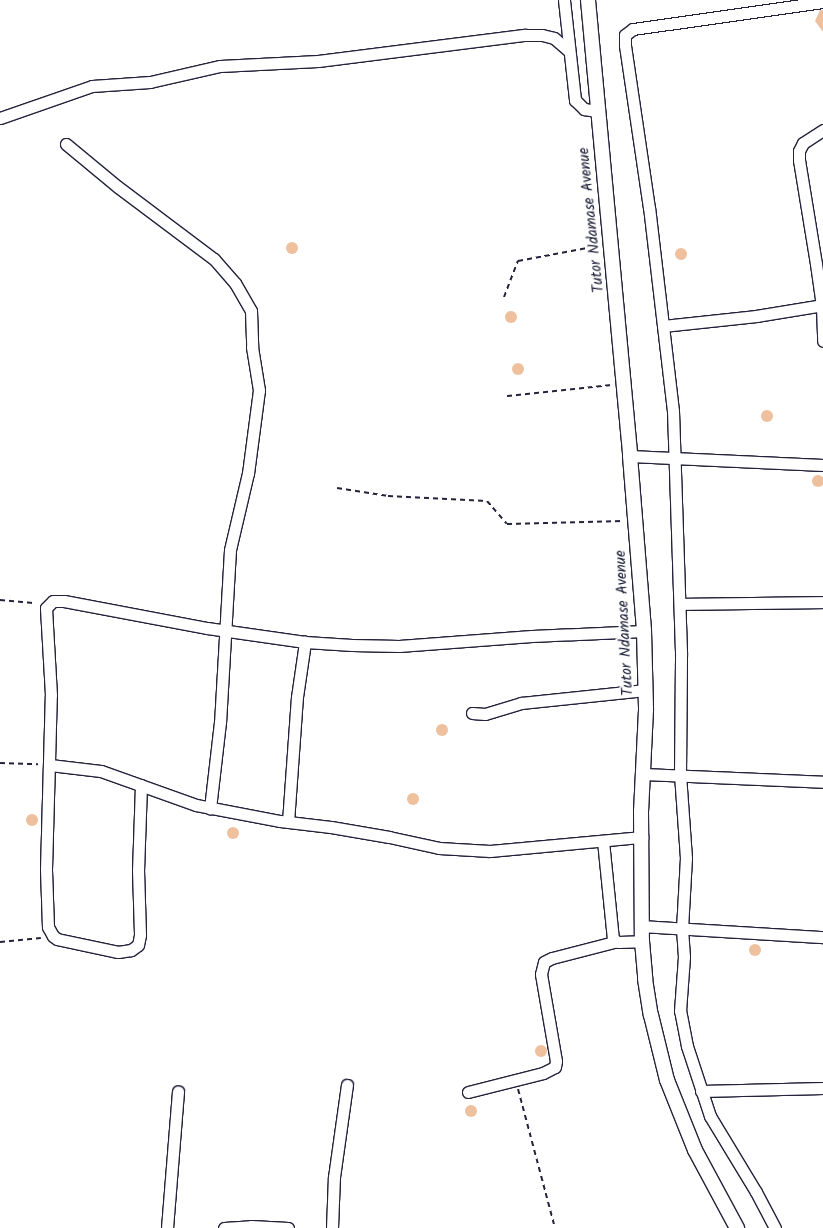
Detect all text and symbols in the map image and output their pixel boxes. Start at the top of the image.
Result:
street label: Tutor Ndamase Avenue [575,147,609,293]
street label: Tutor Ndamase Avenue [612,550,638,696]

